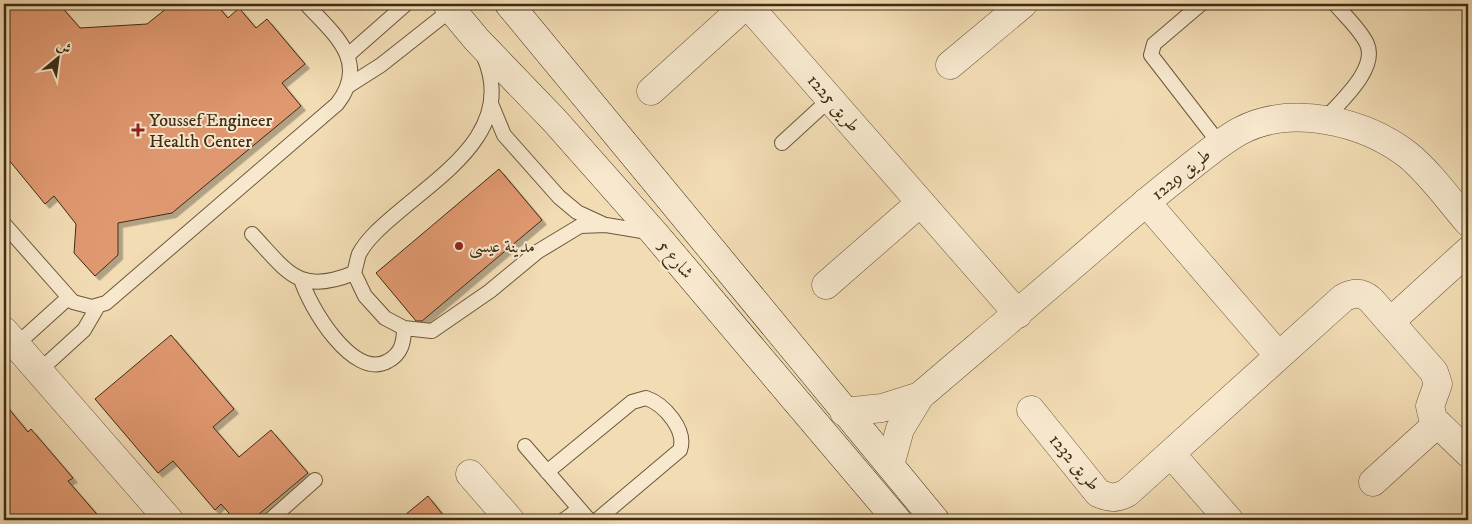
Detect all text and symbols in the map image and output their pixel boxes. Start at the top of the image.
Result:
north arrow [32,32,82,82]
text: ش [53,36,74,59]
street label: طريق 1225 [802,70,864,137]
place label: Youssef Engineer Health Center [149,110,273,153]
marker: Youssef Engineer Health Center [131,123,145,137]
street label: طريق 1229 [1147,144,1216,205]
place label: مدينة عيسى [469,236,535,259]
street label: شارع 5 [650,236,698,286]
marker: مدينة عيسى [453,240,465,252]
street label: طريق 1232 [1044,430,1104,496]

